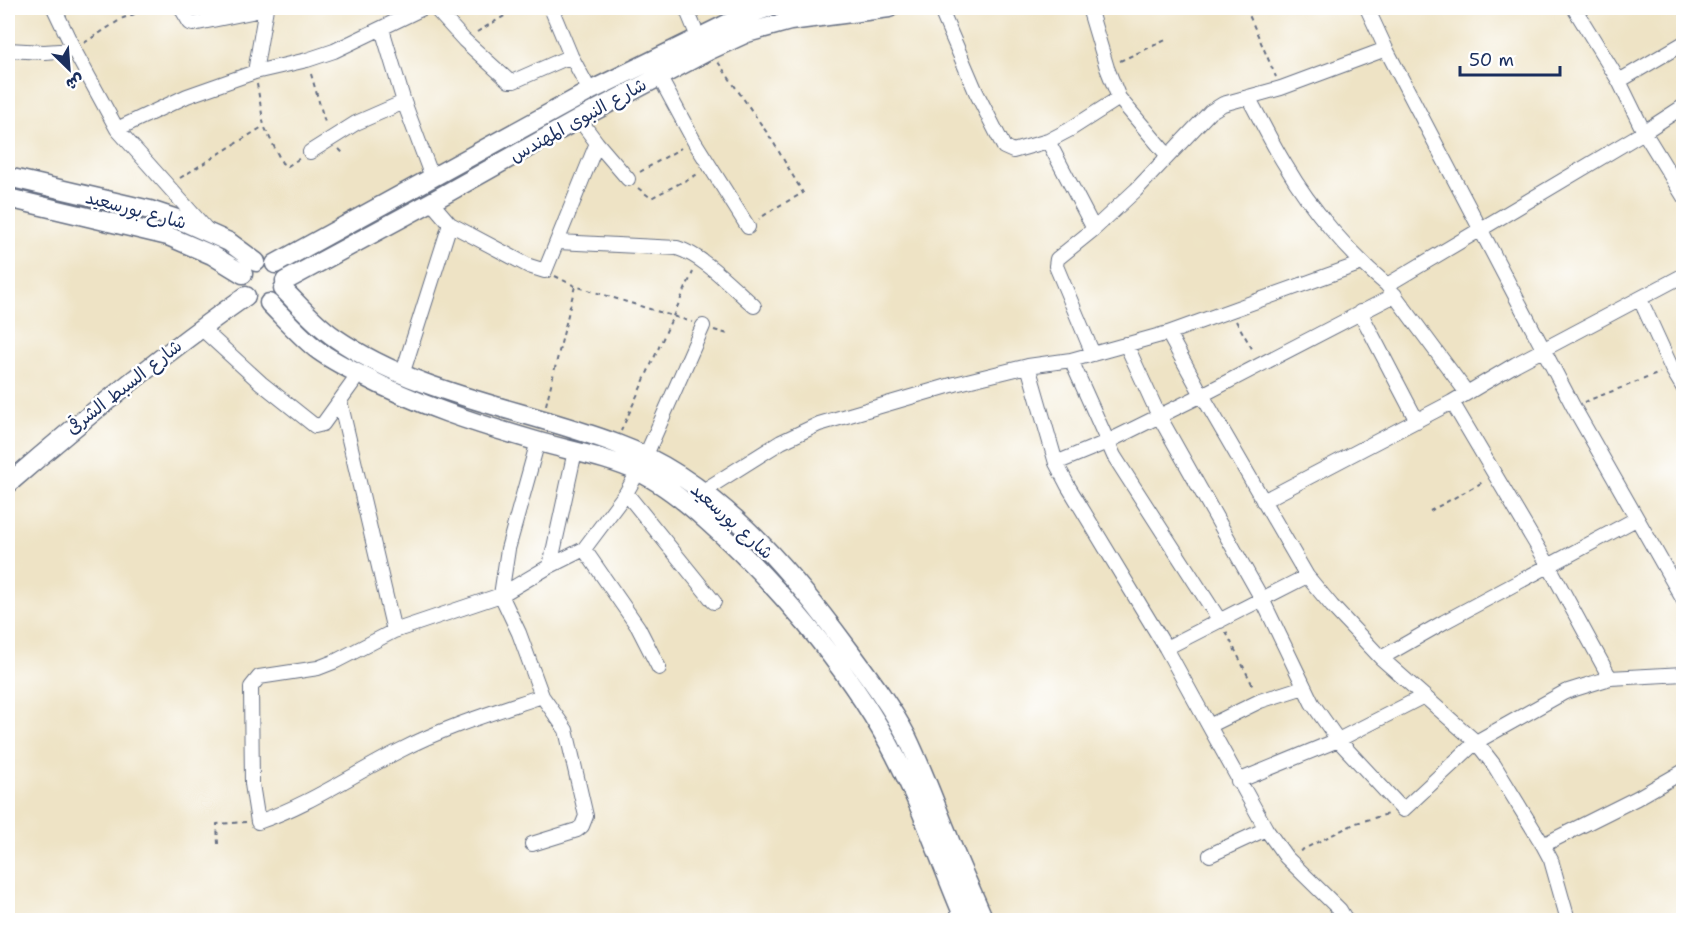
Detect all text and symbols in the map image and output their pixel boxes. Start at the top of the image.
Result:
north arrow [39,39,99,99]
scale bar [1460,39,1560,77]
text: 50 m [1469,48,1514,72]
text: ش [63,69,88,95]
street label: شارع النبوى المهندس [505,72,651,168]
street label: شارع بورسعيد [83,185,189,235]
street label: شارع السبط الشرقى [61,334,187,440]
street label: شارع بورسعيد [686,478,778,564]

